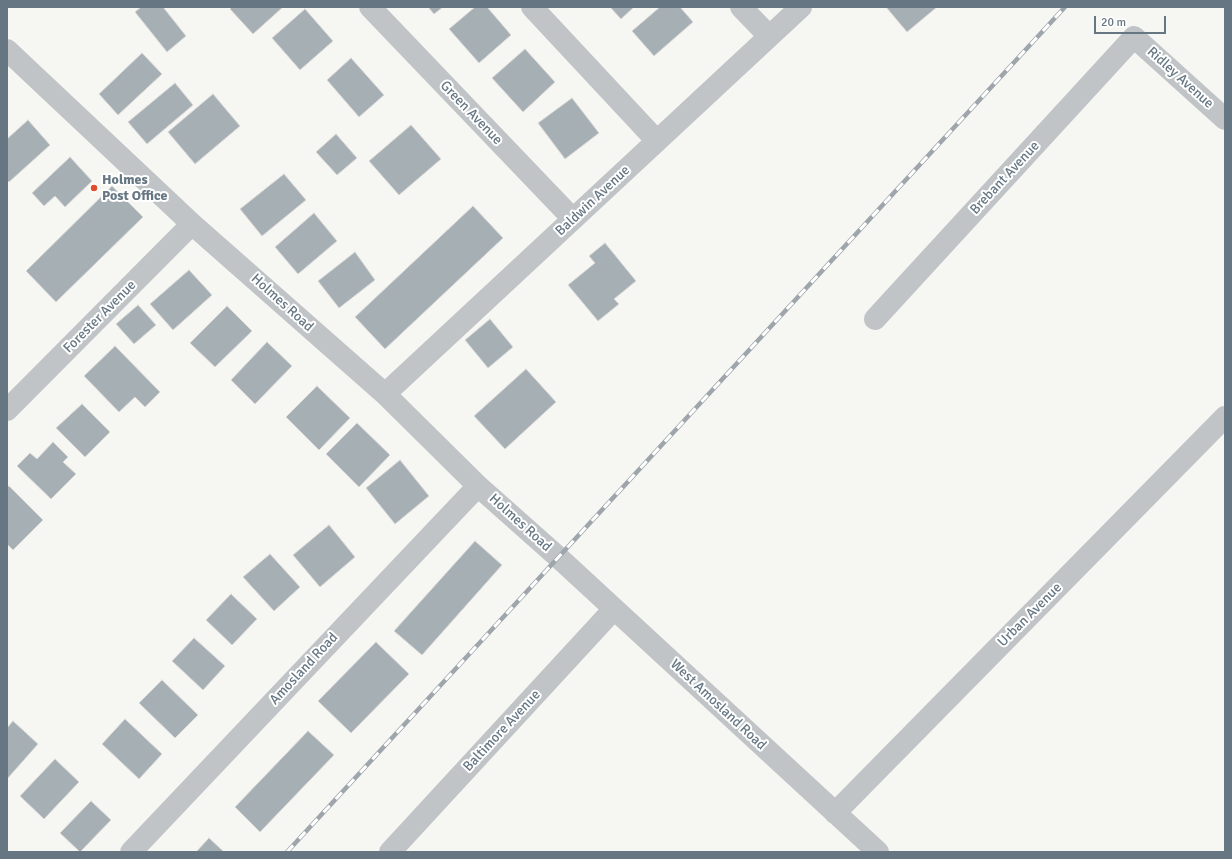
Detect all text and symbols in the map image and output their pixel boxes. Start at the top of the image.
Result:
scale bar [1096,8,1168,34]
text: 20 m [1101,15,1126,30]
street label: Ridley Avenue [1143,44,1217,112]
street label: Green Avenue [436,78,506,148]
street label: Brebant Avenue [967,138,1043,218]
street label: Baldwin Avenue [552,162,634,240]
place label: Holmes Post Office [102,172,167,204]
marker: Holmes Post Office [89,183,99,193]
street label: Holmes Road [247,271,317,335]
street label: Forester Avenue [60,277,140,357]
street label: Holmes Road [485,491,555,555]
street label: Urban Avenue [995,580,1065,650]
street label: Amosland Road [266,629,342,709]
street label: West Amosland Road [667,656,769,754]
street label: Baltimore Avenue [460,687,544,775]

